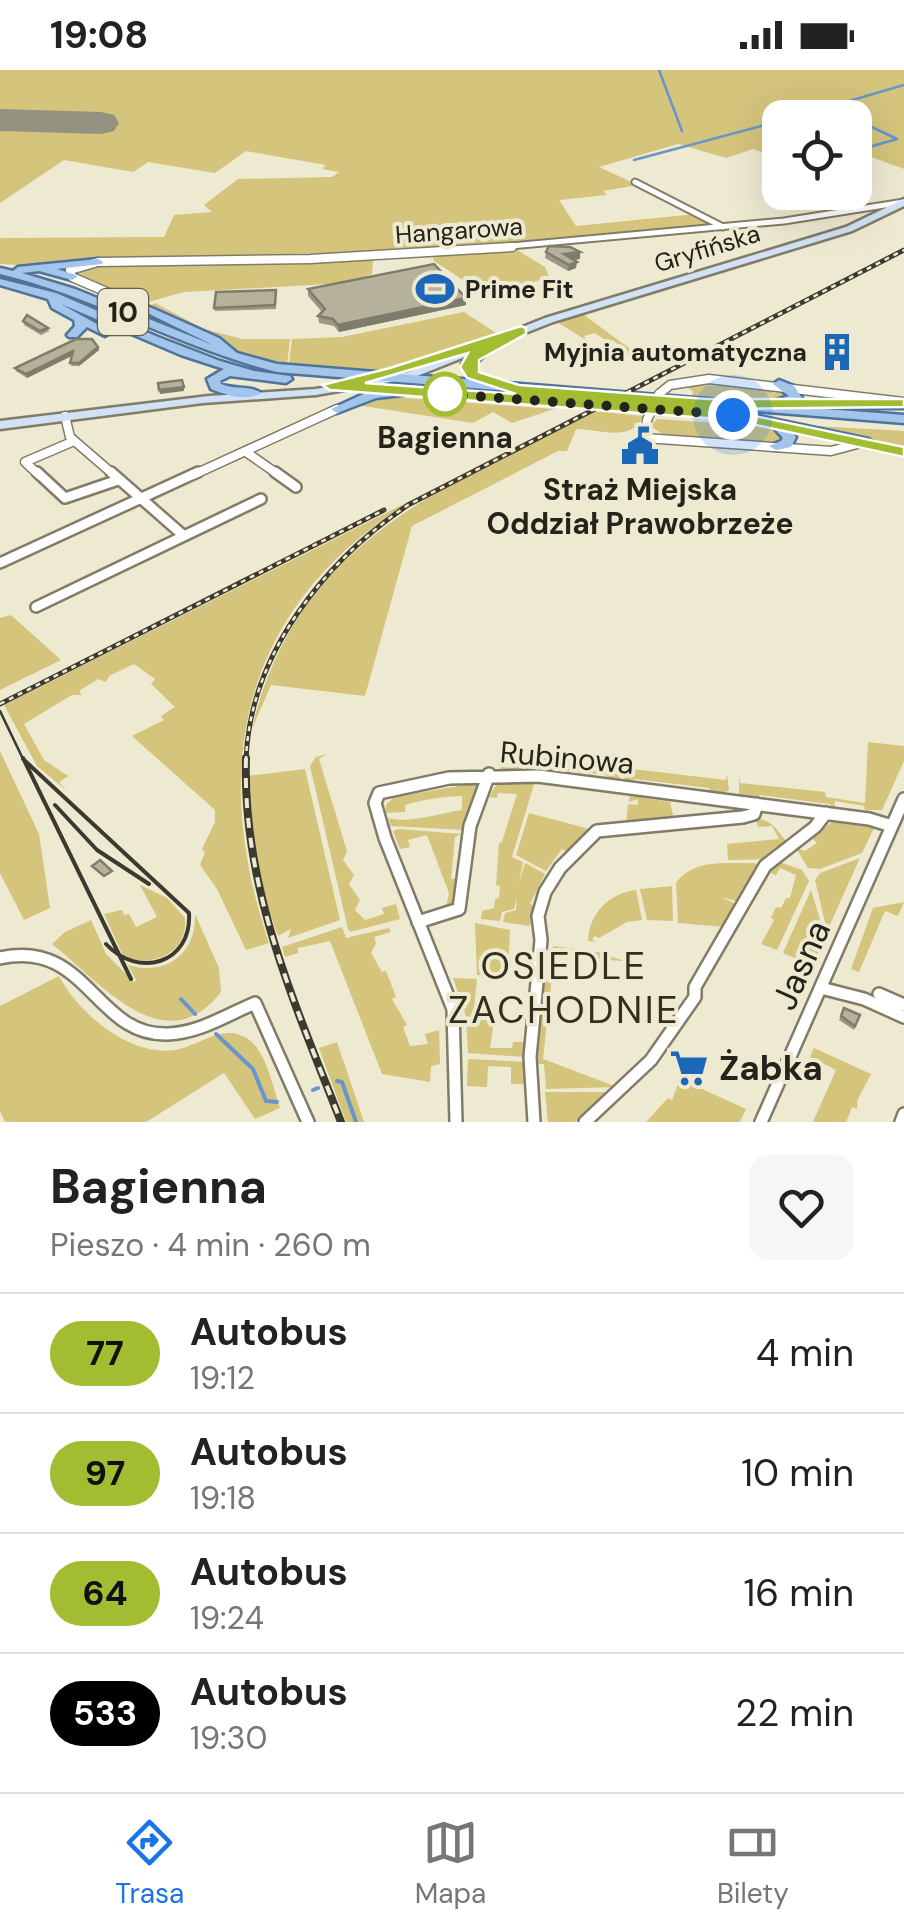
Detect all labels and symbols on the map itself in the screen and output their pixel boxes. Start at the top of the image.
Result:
street label: Hangarowa [394,210,524,251]
street label: Gryfińska [650,217,764,280]
sports icon: Prime Fit [414,268,456,310]
place label: Prime Fit [465,273,573,306]
road number: 10 [98,289,148,335]
building icon: Myjnia automatyczna [816,331,858,373]
place label: Myjnia automatyczna [544,336,807,369]
marker: Bagienna [424,373,466,415]
your location [708,390,758,440]
place label: Bagienna [377,418,513,457]
public building icon: Straż Miejska Oddział Prawobrzeże [619,425,661,467]
place label: Straż Miejska Oddział Prawobrzeże [486,470,794,543]
street label: Rubinowa [499,732,636,783]
street label: Jasna [761,913,841,1017]
district label: OSIEDLE ZACHODNIE [448,941,680,1035]
place label: Żabka [719,1045,823,1091]
supermarket icon: Żabka [668,1047,710,1089]

